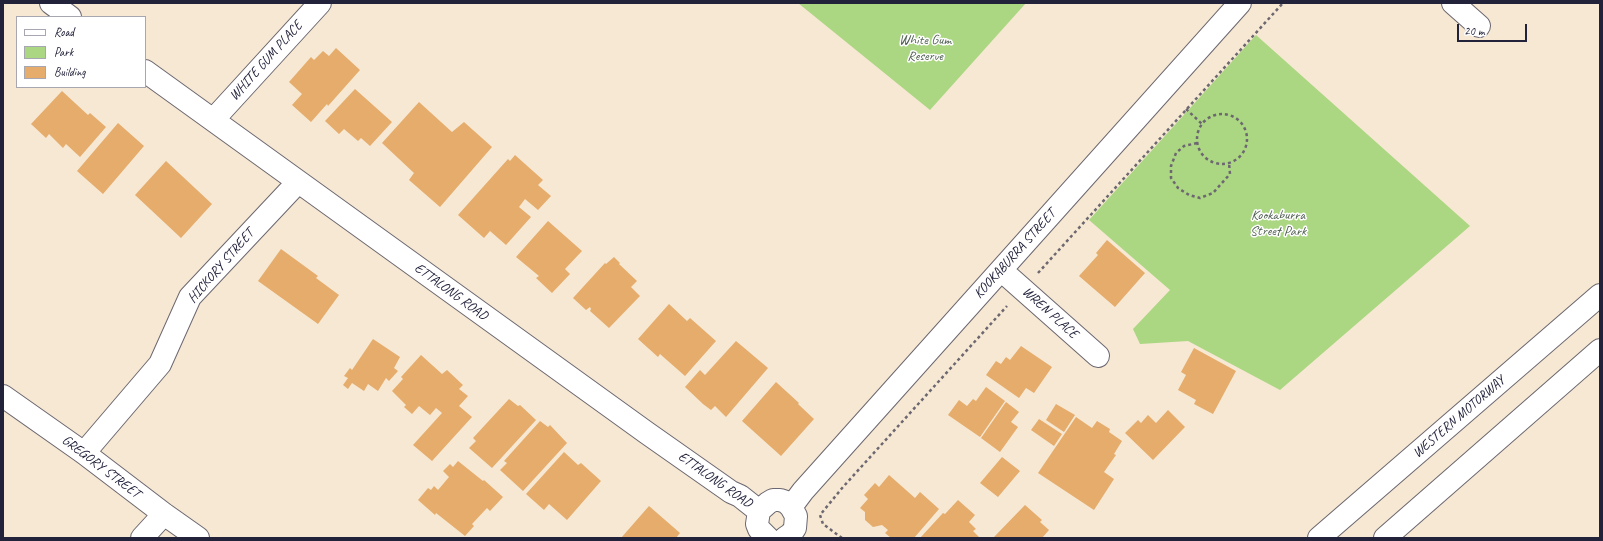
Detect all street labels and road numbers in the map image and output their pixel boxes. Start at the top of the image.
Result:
street label: WHITE GUM PLACE [226,18,306,104]
street label: KOOKABURRA STREET [971,206,1059,302]
street label: HICKORY STREET [184,225,258,307]
street label: ETTALONG ROAD [411,260,491,324]
street label: WREN PLACE [1019,284,1081,342]
street label: WESTERN MOTORWAY [1410,372,1508,462]
street label: GREGORY STREET [58,432,144,502]
street label: ETTALONG ROAD [675,448,755,512]

